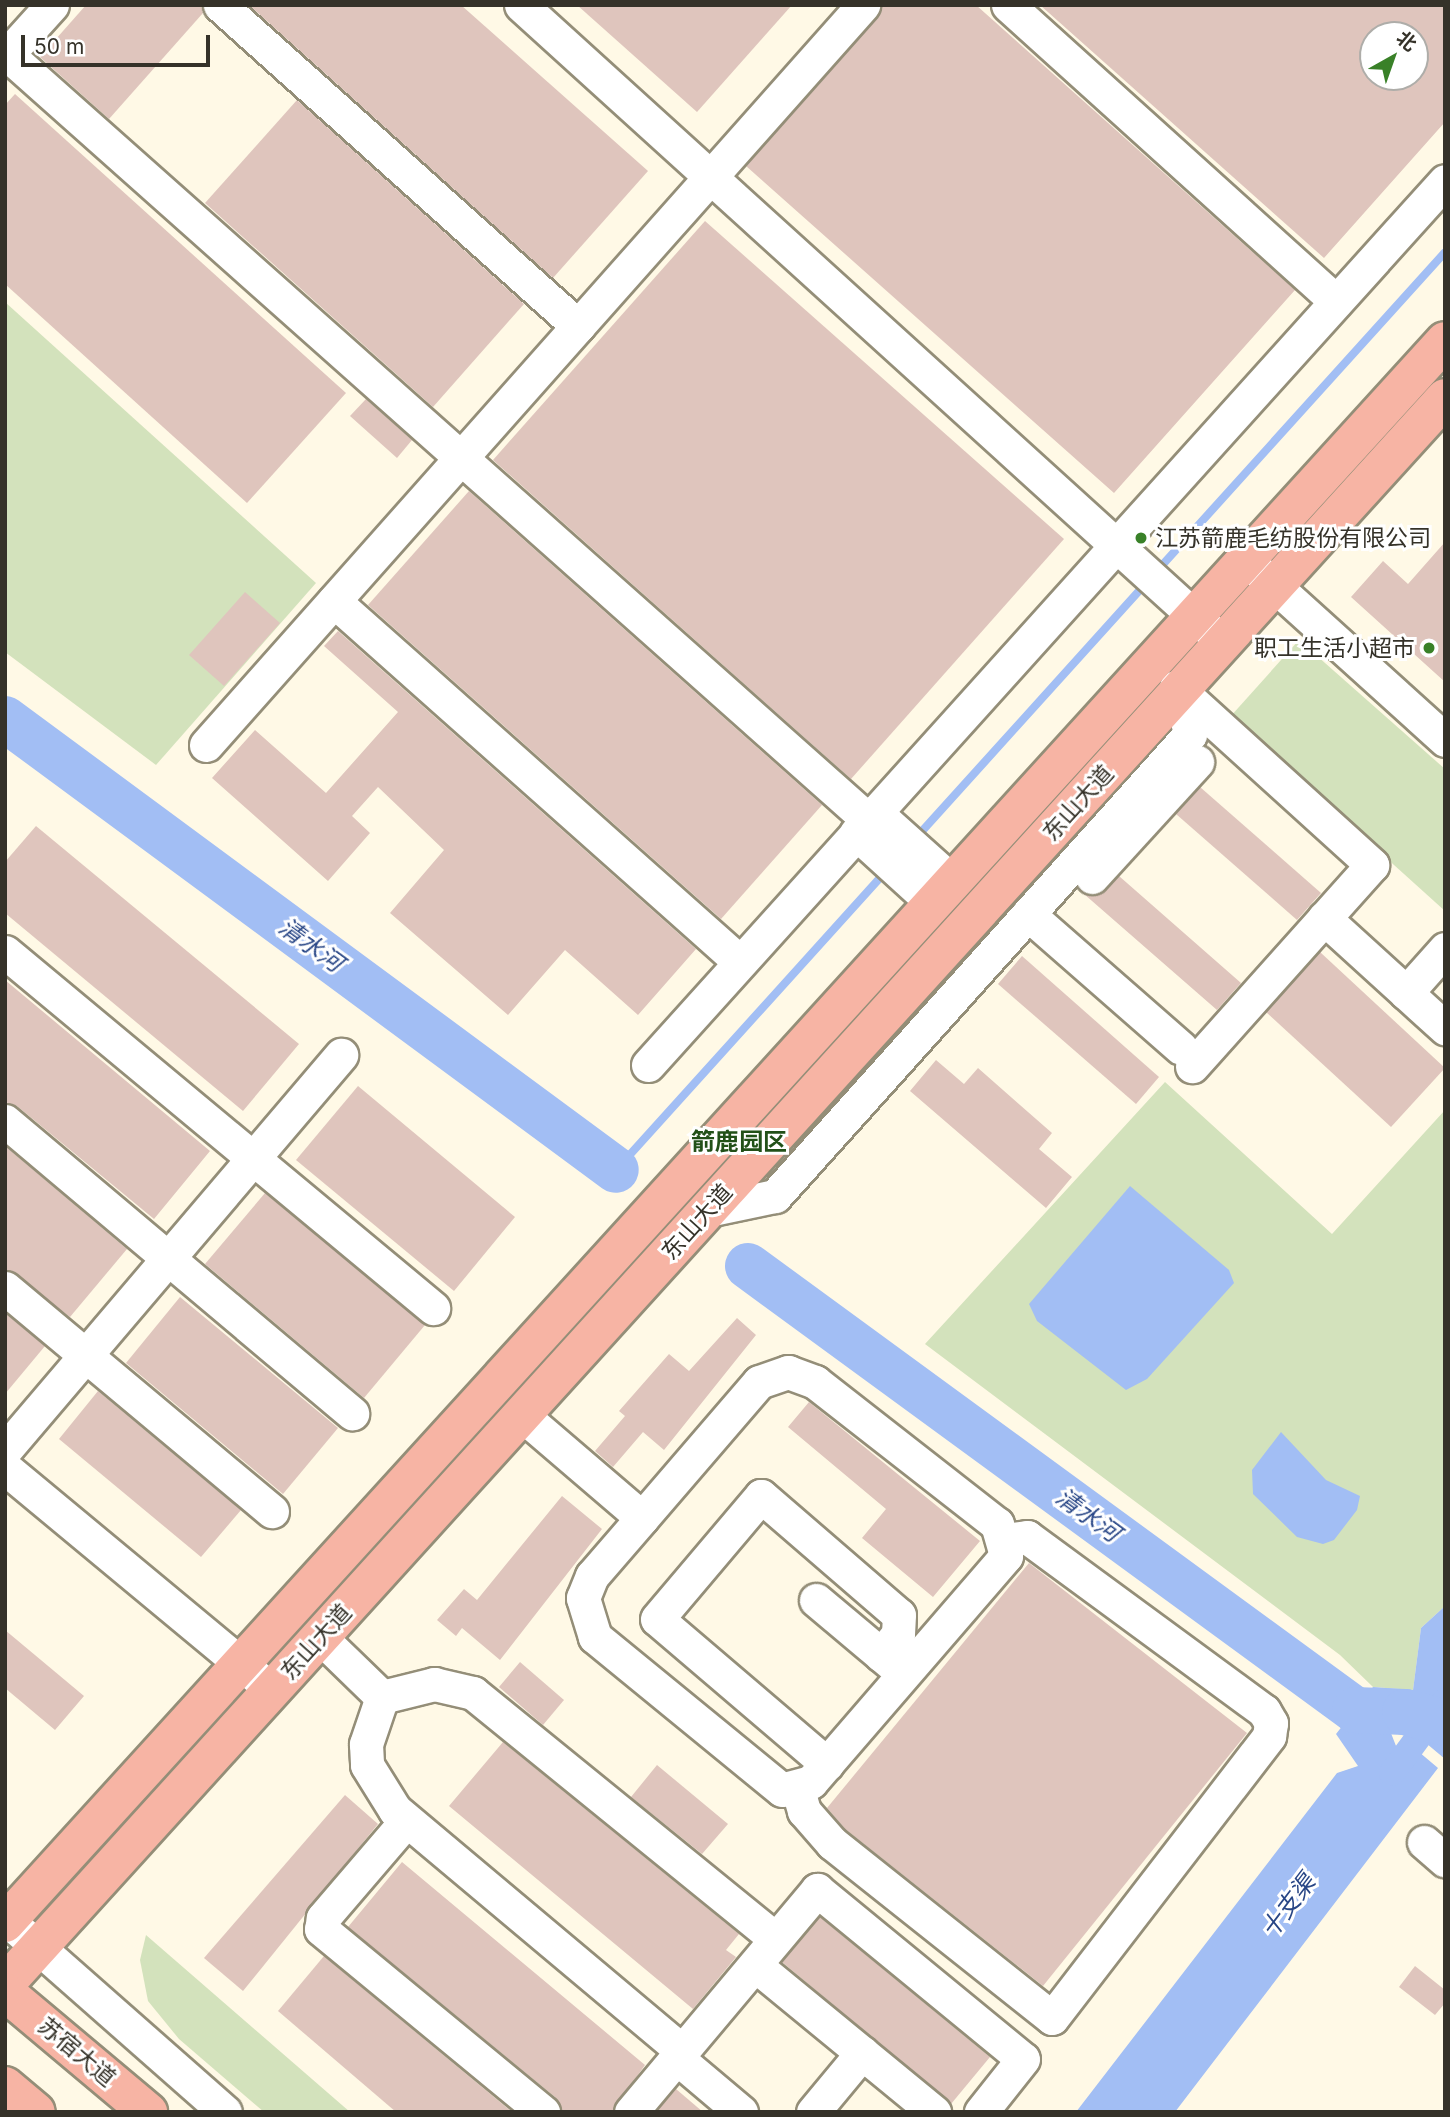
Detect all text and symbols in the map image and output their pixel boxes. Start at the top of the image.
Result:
scale bar [24,21,214,65]
north arrow [1359,21,1429,91]
text: 北 [1392,26,1421,56]
text: 50 m [34,34,84,59]
place label: 江苏箭鹿毛纺股份有限公司 [1155,524,1431,552]
marker: 江苏箭鹿毛纺股份有限公司 [1133,530,1149,546]
place label: 职工生活小超市 [1254,634,1415,662]
marker: 职工生活小超市 [1421,640,1437,656]
street label: 东山大道 [1037,760,1119,846]
water label: 清水河 [273,912,349,978]
district label: 箭鹿园区 [691,1128,787,1156]
street label: 东山大道 [656,1179,738,1265]
water label: 清水河 [1050,1482,1126,1548]
street label: 东山大道 [275,1599,357,1685]
water label: 十支渠 [1255,1869,1321,1943]
street label: 苏宿大道 [33,2012,121,2092]

